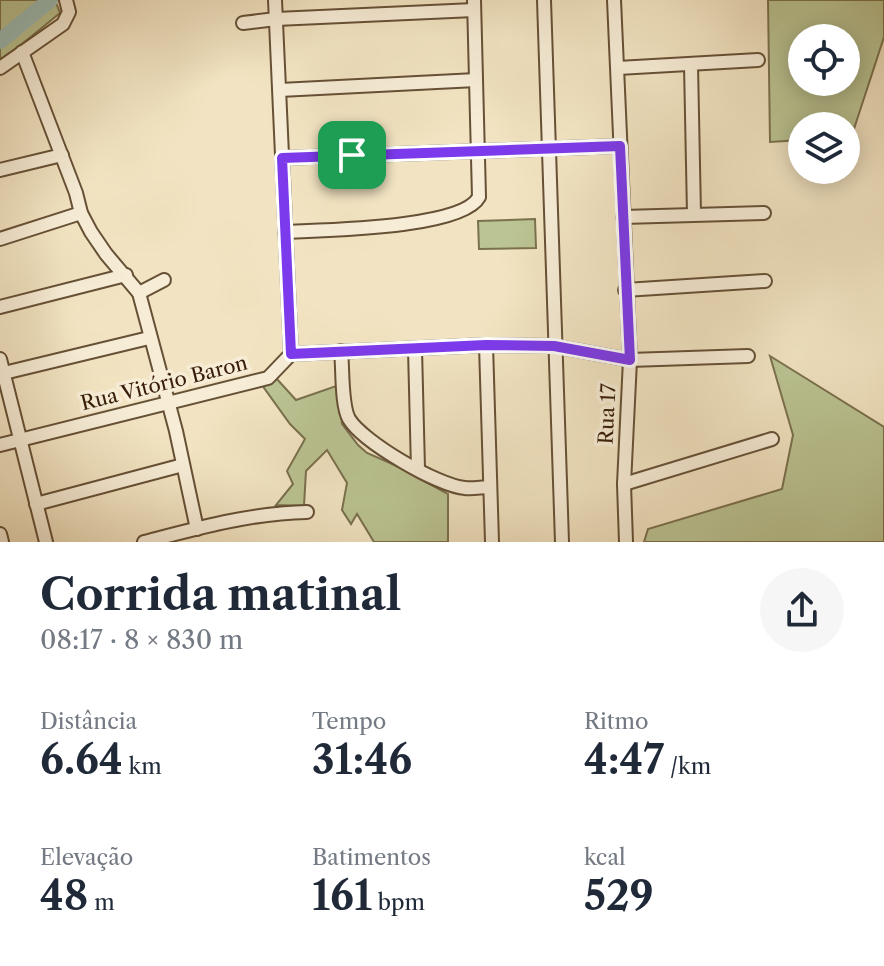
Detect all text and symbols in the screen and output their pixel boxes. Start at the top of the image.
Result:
map controls [788,24,860,184]
button: locate [788,24,860,96]
button: layers [788,112,860,184]
pin [318,121,386,189]
icon: arrive [330,133,374,177]
street label: Rua Vitório Baron [78,351,250,415]
street label: Rua 17 [593,383,621,445]
text: Corrida matinal [40,567,401,621]
button: share [760,568,844,652]
text: 08:17 · 8 × 830 m [40,624,243,656]
text: Distância [40,708,137,735]
text: Tempo [312,708,386,735]
text: Ritmo [584,708,649,735]
text: 6.64 [40,735,123,784]
text: 31:46 [312,735,412,784]
text: 4:47 [584,735,664,784]
text: km [123,753,162,780]
text: /km [664,753,711,780]
text: Elevação [40,844,133,871]
text: Batimentos [312,844,431,871]
text: kcal [584,844,626,871]
text: 48 [40,871,88,920]
text: 161 [312,871,372,920]
text: 529 [584,871,654,920]
text: m [88,889,115,916]
text: bpm [372,889,425,916]

